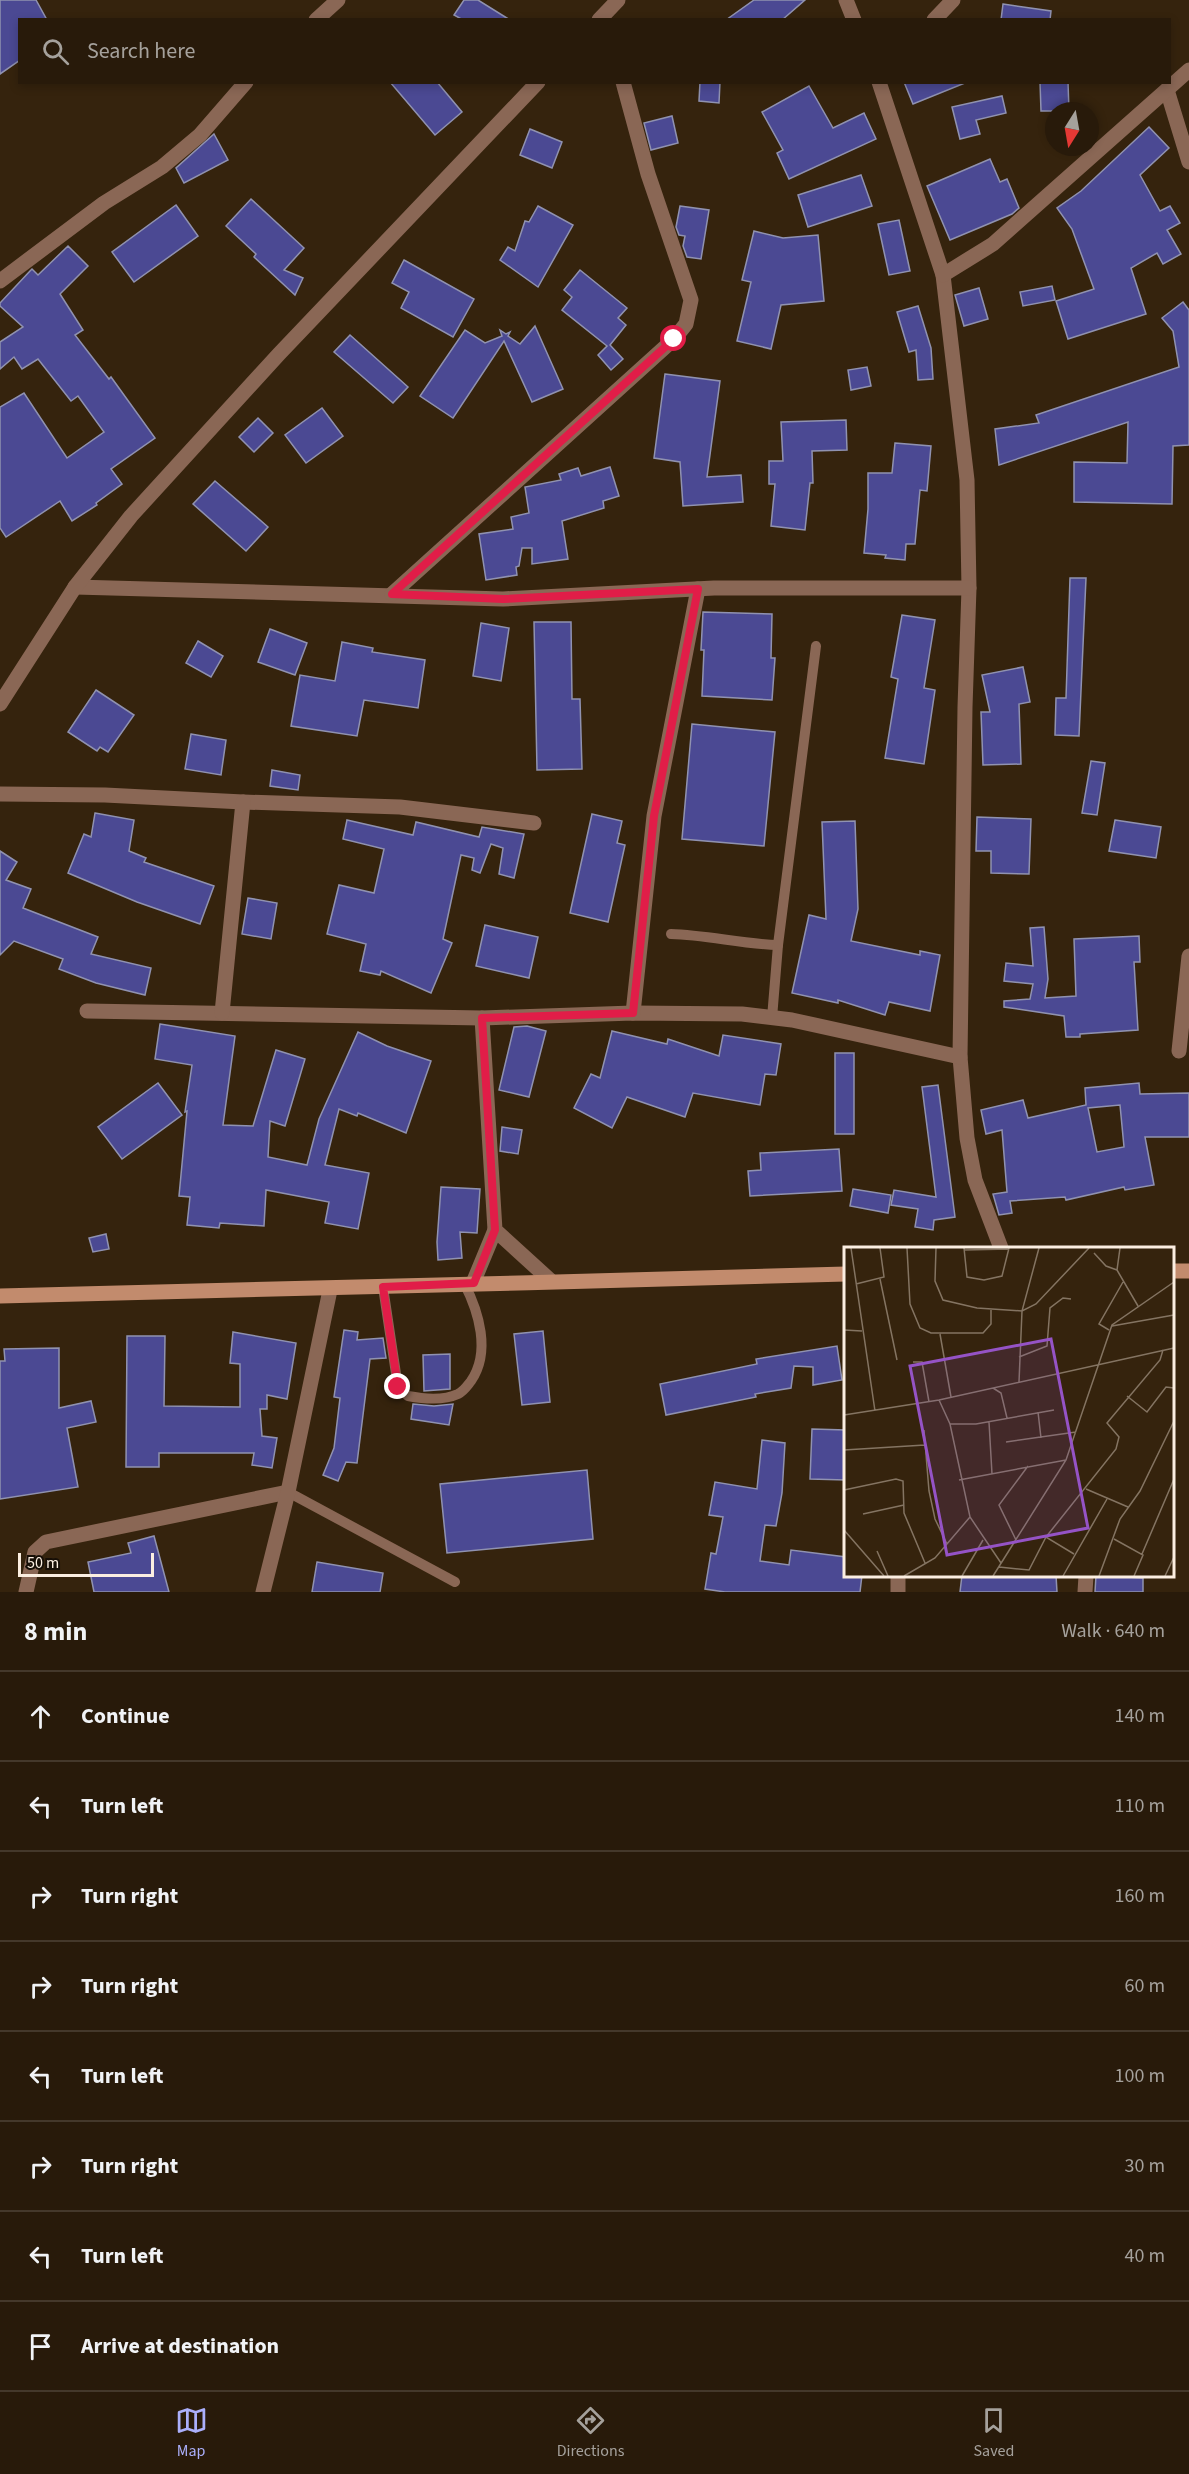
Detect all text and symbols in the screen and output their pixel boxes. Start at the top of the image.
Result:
search box [18,18,1171,84]
icon: search [39,35,72,68]
text: Search here [87,35,195,67]
north arrow [1045,102,1099,156]
route start [660,325,686,351]
inset map [844,1247,1174,1577]
route end [384,1373,410,1399]
scale bar [18,1550,154,1578]
text: 50 m [27,1552,59,1574]
text: 8 min [24,1613,87,1650]
text: Walk · 640 m [1061,1617,1165,1645]
icon: ahead [24,1700,57,1733]
text: Continue [81,1700,170,1732]
text: 140 m [1115,1702,1165,1730]
icon: left [24,1790,57,1823]
text: Turn left [81,1790,163,1822]
text: 110 m [1115,1792,1165,1820]
icon: right [24,1880,57,1913]
text: Turn right [81,1880,178,1912]
text: 160 m [1115,1882,1165,1910]
icon: right [24,1970,57,2003]
text: Turn right [81,1970,178,2002]
text: 60 m [1125,1972,1165,2000]
icon: left [24,2060,57,2093]
text: Turn left [81,2060,163,2092]
text: 100 m [1115,2062,1165,2090]
icon: right [24,2150,57,2183]
text: Turn right [81,2150,178,2182]
text: 30 m [1125,2152,1165,2180]
icon: left [24,2240,57,2273]
text: Turn left [81,2240,163,2272]
text: 40 m [1125,2242,1165,2270]
icon: arrive [24,2330,57,2363]
text: Arrive at destination [81,2330,279,2362]
tab: Map [175,2404,208,2462]
tab: Directions [557,2404,624,2462]
tab: Saved [974,2404,1014,2462]

